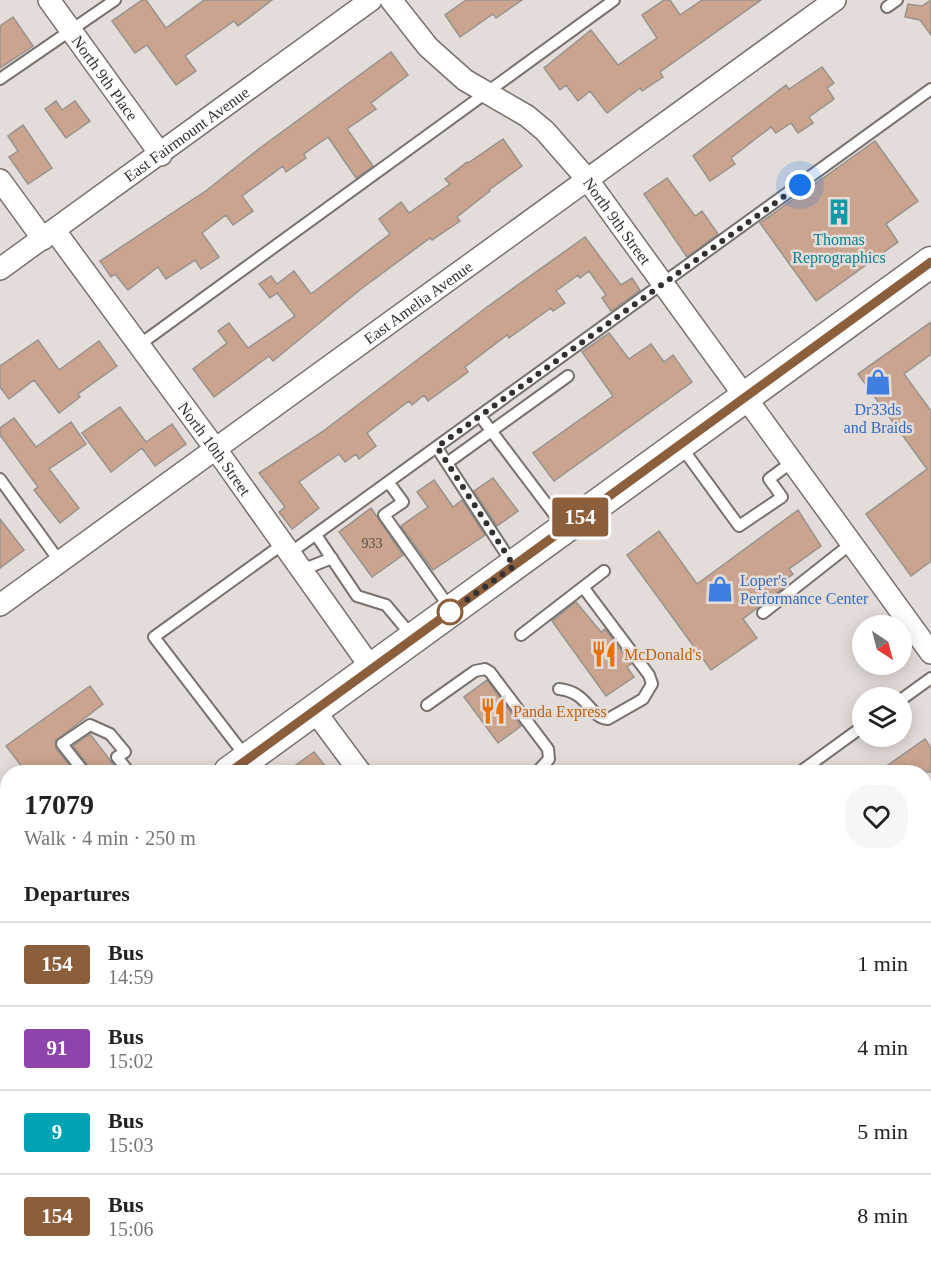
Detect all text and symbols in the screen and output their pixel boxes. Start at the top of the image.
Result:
street label: North 9th Place [69,32,142,124]
street label: East Fairmount Avenue [120,83,252,185]
your location [785,170,815,200]
street label: North 9th Street [580,174,655,268]
building icon: Thomas Reprographics [824,197,854,227]
place label: Thomas Reprographics [792,231,886,267]
street label: East Amelia Avenue [360,257,475,347]
shop icon: Dr33ds and Braids [863,367,893,397]
street label: North 10th Street [175,399,255,499]
place label: Dr33ds and Braids [844,401,912,436]
line badge: 154 [546,498,614,536]
text: 154 [564,505,596,529]
house number: 933 [362,536,383,551]
place label: Loper's Performance Center [740,572,869,607]
shop icon: Loper's Performance Center [705,574,735,604]
unlabelled marker [437,599,463,625]
north arrow [852,615,912,675]
map controls [852,615,912,747]
restaurant icon: McDonald's [589,639,619,669]
place label: McDonald's [624,646,702,663]
button: layers [852,687,912,747]
restaurant icon: Panda Express [478,696,508,726]
place label: Panda Express [513,703,607,721]
button: heart [845,785,908,848]
text: 17079 [24,789,94,820]
text: Walk · 4 min · 250 m [24,827,196,849]
text: Departures [24,881,130,906]
text: Bus [108,940,143,965]
text: 1 min [857,951,908,976]
text: 154 [41,952,73,976]
text: 14:59 [108,966,154,988]
text: Bus [108,1024,143,1049]
text: 4 min [857,1035,908,1060]
text: 91 [47,1036,68,1060]
text: 15:02 [108,1050,154,1072]
text: Bus [108,1108,143,1133]
text: 5 min [857,1119,908,1144]
text: 9 [52,1120,62,1144]
text: 15:03 [108,1134,154,1156]
text: Bus [108,1192,143,1217]
text: 8 min [857,1203,908,1228]
text: 154 [41,1204,73,1228]
text: 15:06 [108,1218,154,1240]

